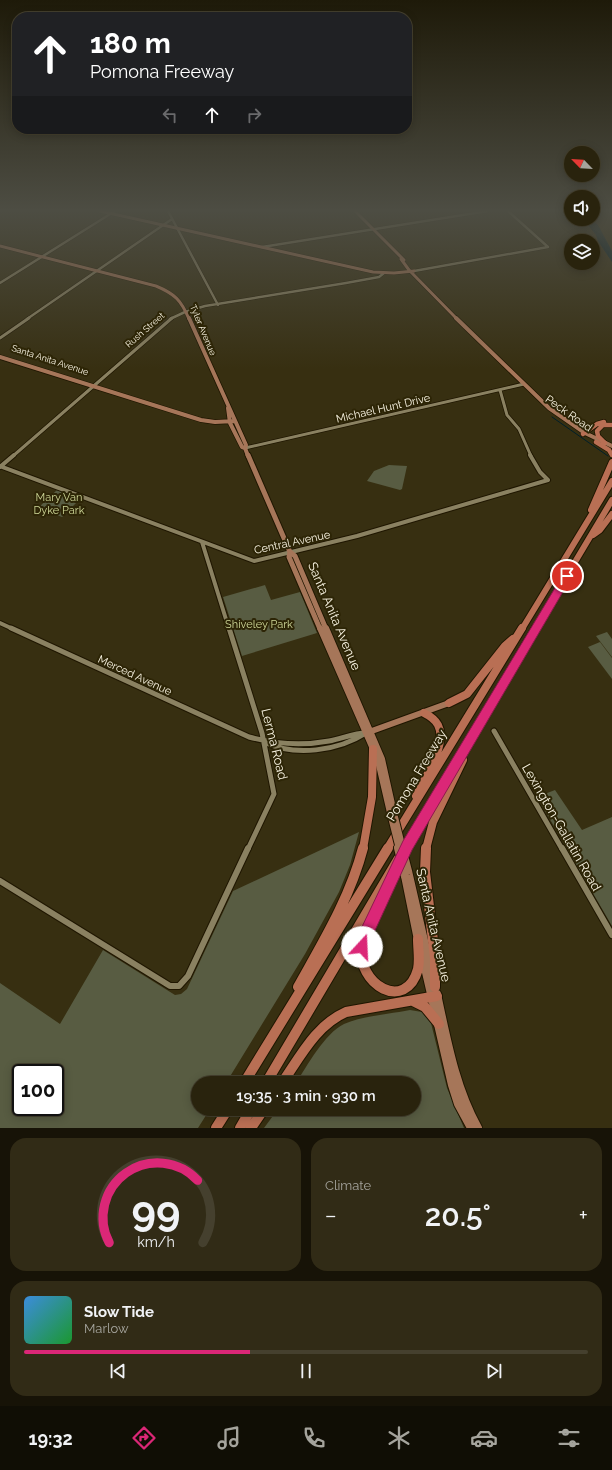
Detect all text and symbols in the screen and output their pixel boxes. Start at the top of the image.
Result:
text: 180 m [90,27,171,60]
icon: ahead [24,28,76,80]
text: Pomona Freeway [90,61,234,82]
icon: left [159,104,181,126]
icon: ahead [201,104,223,126]
icon: right [243,104,265,126]
north arrow [564,146,600,182]
map controls [564,146,600,270]
button: sound [564,190,600,226]
button: layers [564,234,600,270]
street label: Tyler Avenue [188,303,218,357]
street label: Rush Street [124,310,166,350]
street label: Santa Anita Avenue [10,343,90,377]
street label: Michael Hunt Drive [335,391,432,426]
street label: Peck Road [543,393,595,434]
park label: Mary Van Dyke Park [33,491,85,517]
street label: Central Avenue [253,528,332,557]
pin [550,559,584,593]
street label: Santa Anita Avenue [305,560,364,673]
icon: arrive [556,565,578,587]
park label: Shiveley Park [225,618,293,631]
street label: Merced Avenue [96,653,174,698]
street label: Lerma Road [258,707,291,781]
street label: Pomona Freeway [383,727,450,824]
street label: Lexington-Gallatin Road [519,761,604,894]
street label: Santa Anita Avenue [413,867,454,984]
position arrow [341,926,383,968]
speed limit sign: 100 [12,1064,64,1116]
text: 19:35 · 3 min · 930 m [236,1087,376,1105]
text: Climate [325,1178,371,1193]
text: 99 [131,1186,180,1235]
text: 20.5° [425,1198,491,1233]
text: − [325,1202,337,1228]
text: + [579,1202,588,1228]
text: km/h [137,1233,174,1249]
text: Slow Tide [84,1303,154,1321]
text: Marlow [84,1321,129,1336]
icon: previous [107,1360,129,1382]
icon: pause [295,1360,317,1382]
icon: next [483,1360,505,1382]
icon: directions [130,1424,158,1452]
icon: music [215,1424,243,1452]
icon: phone [300,1424,328,1452]
icon: climate [385,1424,413,1452]
icon: car [470,1424,498,1452]
icon: filters [555,1424,583,1452]
text: 19:32 [29,1428,73,1449]

